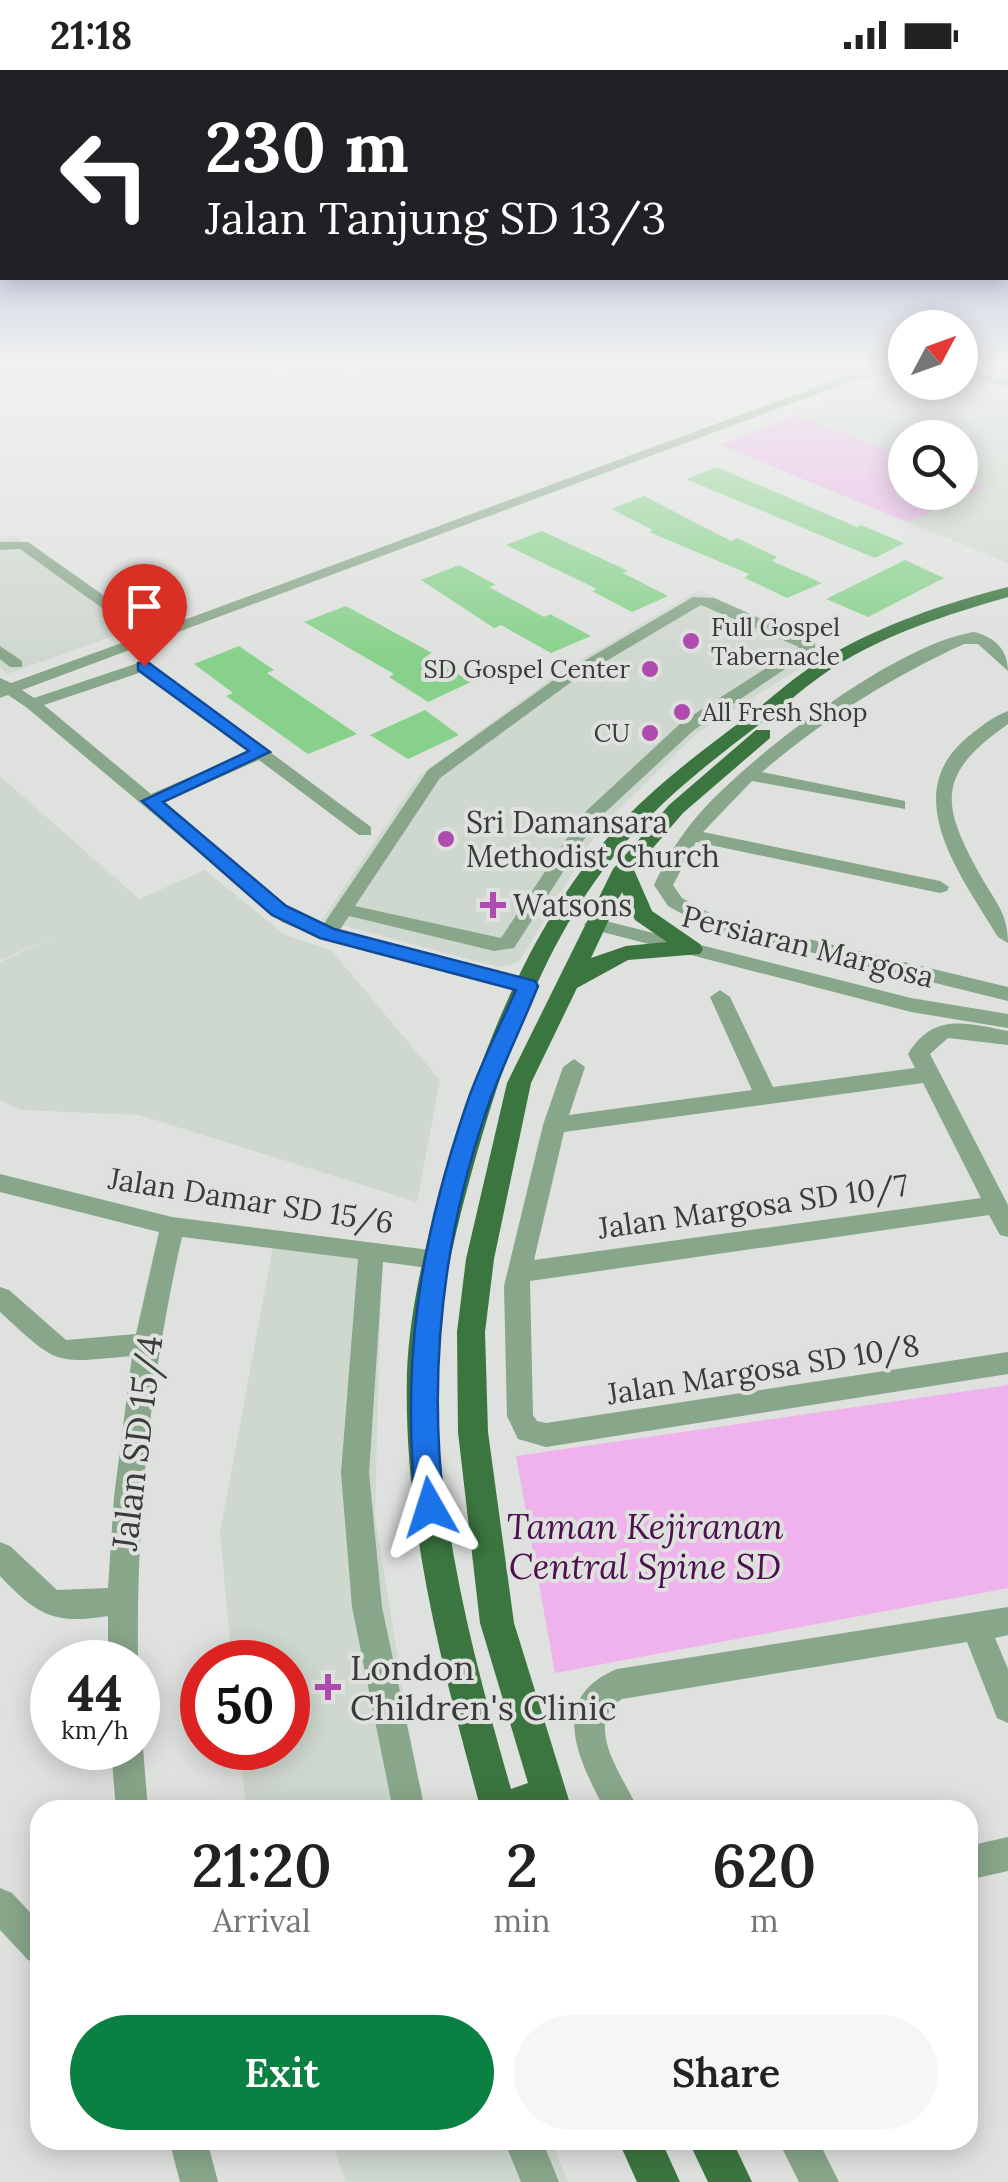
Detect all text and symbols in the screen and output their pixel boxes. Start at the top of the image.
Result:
text: 21:18 [50,11,132,59]
text: 230 m [205,102,409,191]
icon: left [40,110,170,240]
text: Jalan Tanjung SD 13/3 [205,189,666,246]
north arrow [888,310,978,400]
map controls [888,310,978,510]
button: search [888,420,978,510]
pin [102,564,187,667]
icon: arrive [117,579,172,634]
place label: Full Gospel Tabernacle [711,611,840,672]
marker: Full Gospel Tabernacle [680,630,702,652]
place label: SD Gospel Center [424,653,630,685]
marker: SD Gospel Center [639,658,661,680]
place label: All Fresh Shop [701,696,867,728]
marker: All Fresh Shop [671,701,693,723]
place label: CU [594,717,630,749]
marker: CU [639,722,661,744]
place label: Sri Damansara Methodist Church [466,803,720,875]
marker: Sri Damansara Methodist Church [435,828,457,850]
place label: Watsons [513,886,632,924]
marker: Watsons [482,894,504,916]
street label: Persiaran Margosa [678,896,938,997]
street label: Jalan Damar SD 15/6 [105,1159,396,1242]
street label: Jalan Margosa SD 10/7 [594,1165,911,1248]
street label: Jalan Margosa SD 10/8 [603,1326,922,1414]
street label: Jalan SD 15/4 [101,1333,172,1554]
position arrow [378,1455,482,1559]
park label: Taman Kejiranan Central Spine SD [506,1504,784,1589]
speed limit sign: 50 [180,1640,310,1770]
place label: London Children's Clinic [350,1645,617,1730]
text: 44 [67,1661,123,1725]
marker: London Children's Clinic [315,1674,341,1700]
text: km/h [61,1714,129,1746]
text: 21:20 [192,1827,332,1903]
text: 2 [506,1827,538,1903]
text: 620 [712,1827,816,1903]
text: Arrival [213,1900,311,1941]
text: min [493,1900,551,1941]
text: m [750,1900,779,1941]
button: Exit [70,2015,494,2130]
button: Share [514,2015,938,2130]

